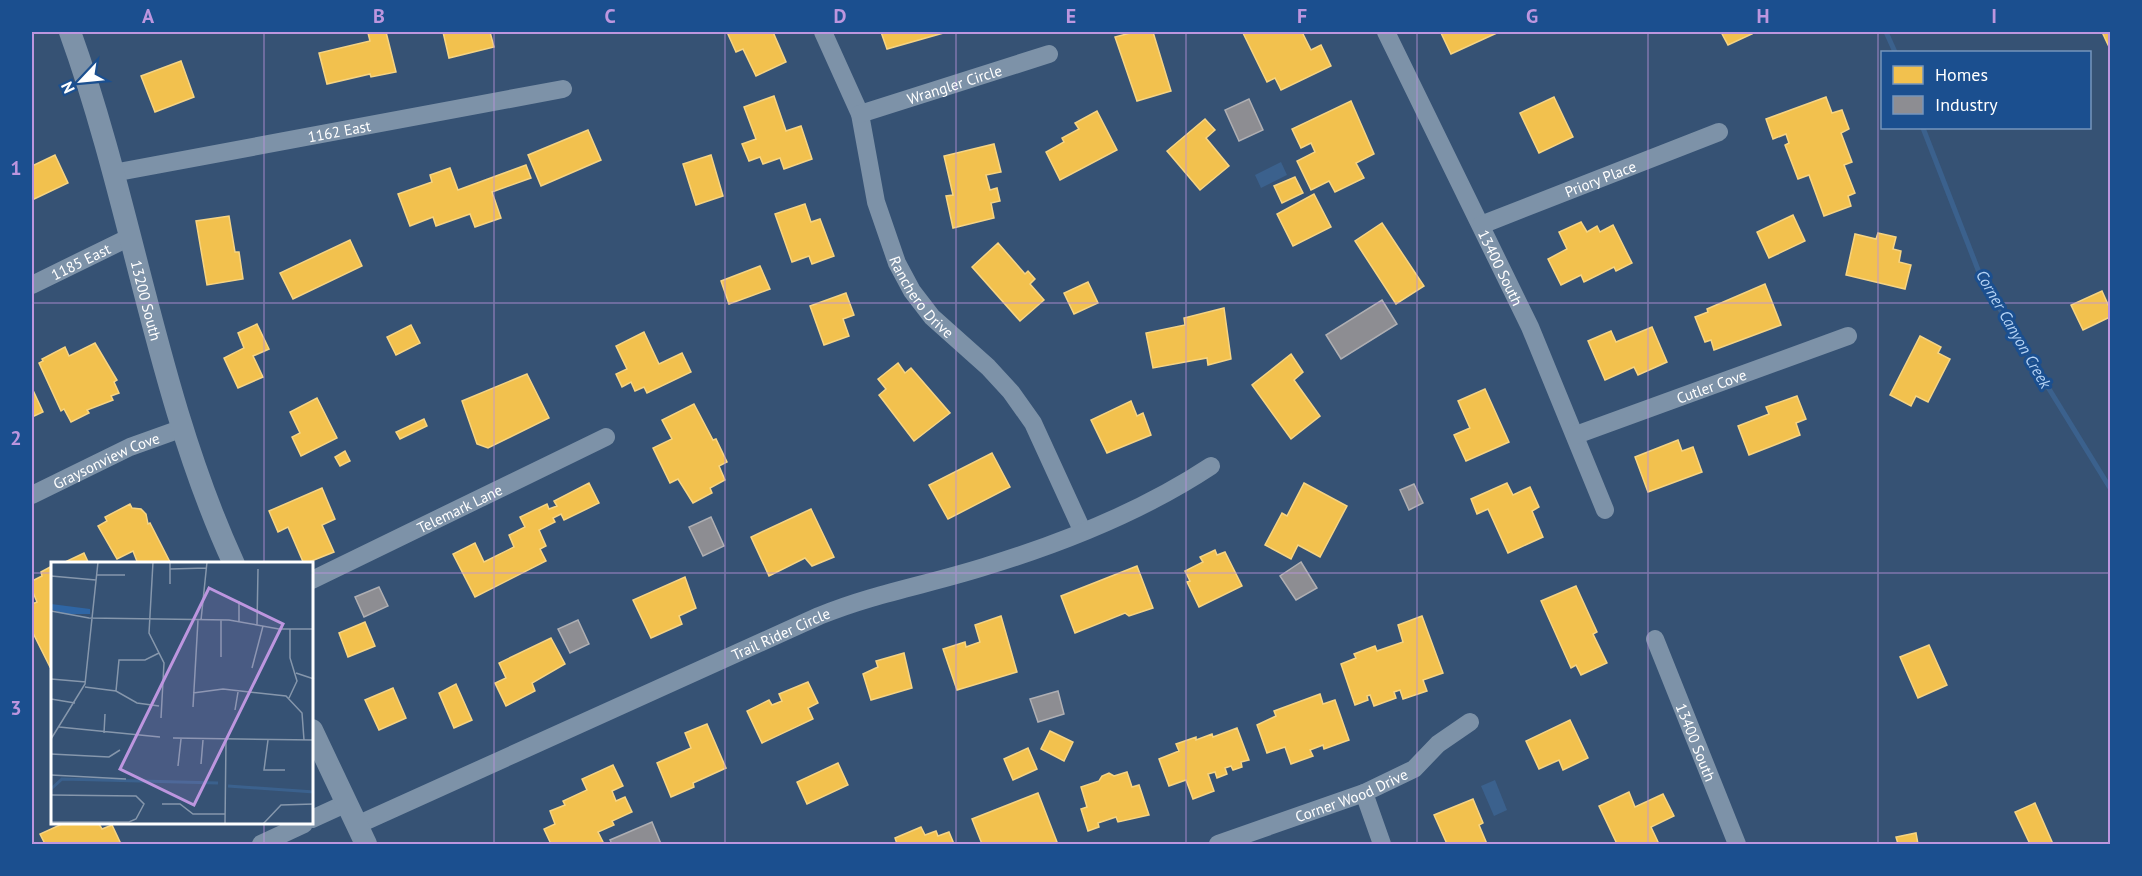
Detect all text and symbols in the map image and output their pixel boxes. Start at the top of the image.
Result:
text: A [142,3,155,29]
text: B [373,3,385,29]
text: C [604,3,616,29]
text: D [834,3,847,29]
text: E [1066,3,1076,29]
text: F [1297,3,1307,29]
text: G [1526,3,1538,29]
text: H [1756,3,1770,29]
text: I [1991,3,1997,29]
north arrow [51,51,111,111]
legend [1881,51,2091,129]
street label: Wrangler Circle [905,60,1004,108]
text: Homes [1935,63,1988,86]
text: N [56,78,79,97]
text: Industry [1935,93,1998,116]
street label: 1162 East [306,116,372,146]
text: 1 [10,155,22,181]
street label: Priory Place [1562,156,1639,201]
street label: 13400 South [1474,226,1528,309]
street label: 1185 East [48,239,113,284]
street label: Ranchero Drive [886,253,958,342]
street label: 13200 South [127,258,166,343]
water label: Corner Canyon Creek [1972,266,2056,393]
street label: Cutler Cove [1674,364,1749,407]
text: 2 [10,425,22,451]
street label: Graysonview Cove [50,428,162,493]
street label: Telemark Lane [414,480,505,537]
inset map [51,562,314,825]
street label: Trail Rider Circle [728,603,833,664]
text: 3 [10,695,22,721]
street label: 13400 South [1672,700,1720,784]
street label: Corner Wood Drive [1293,764,1411,826]

